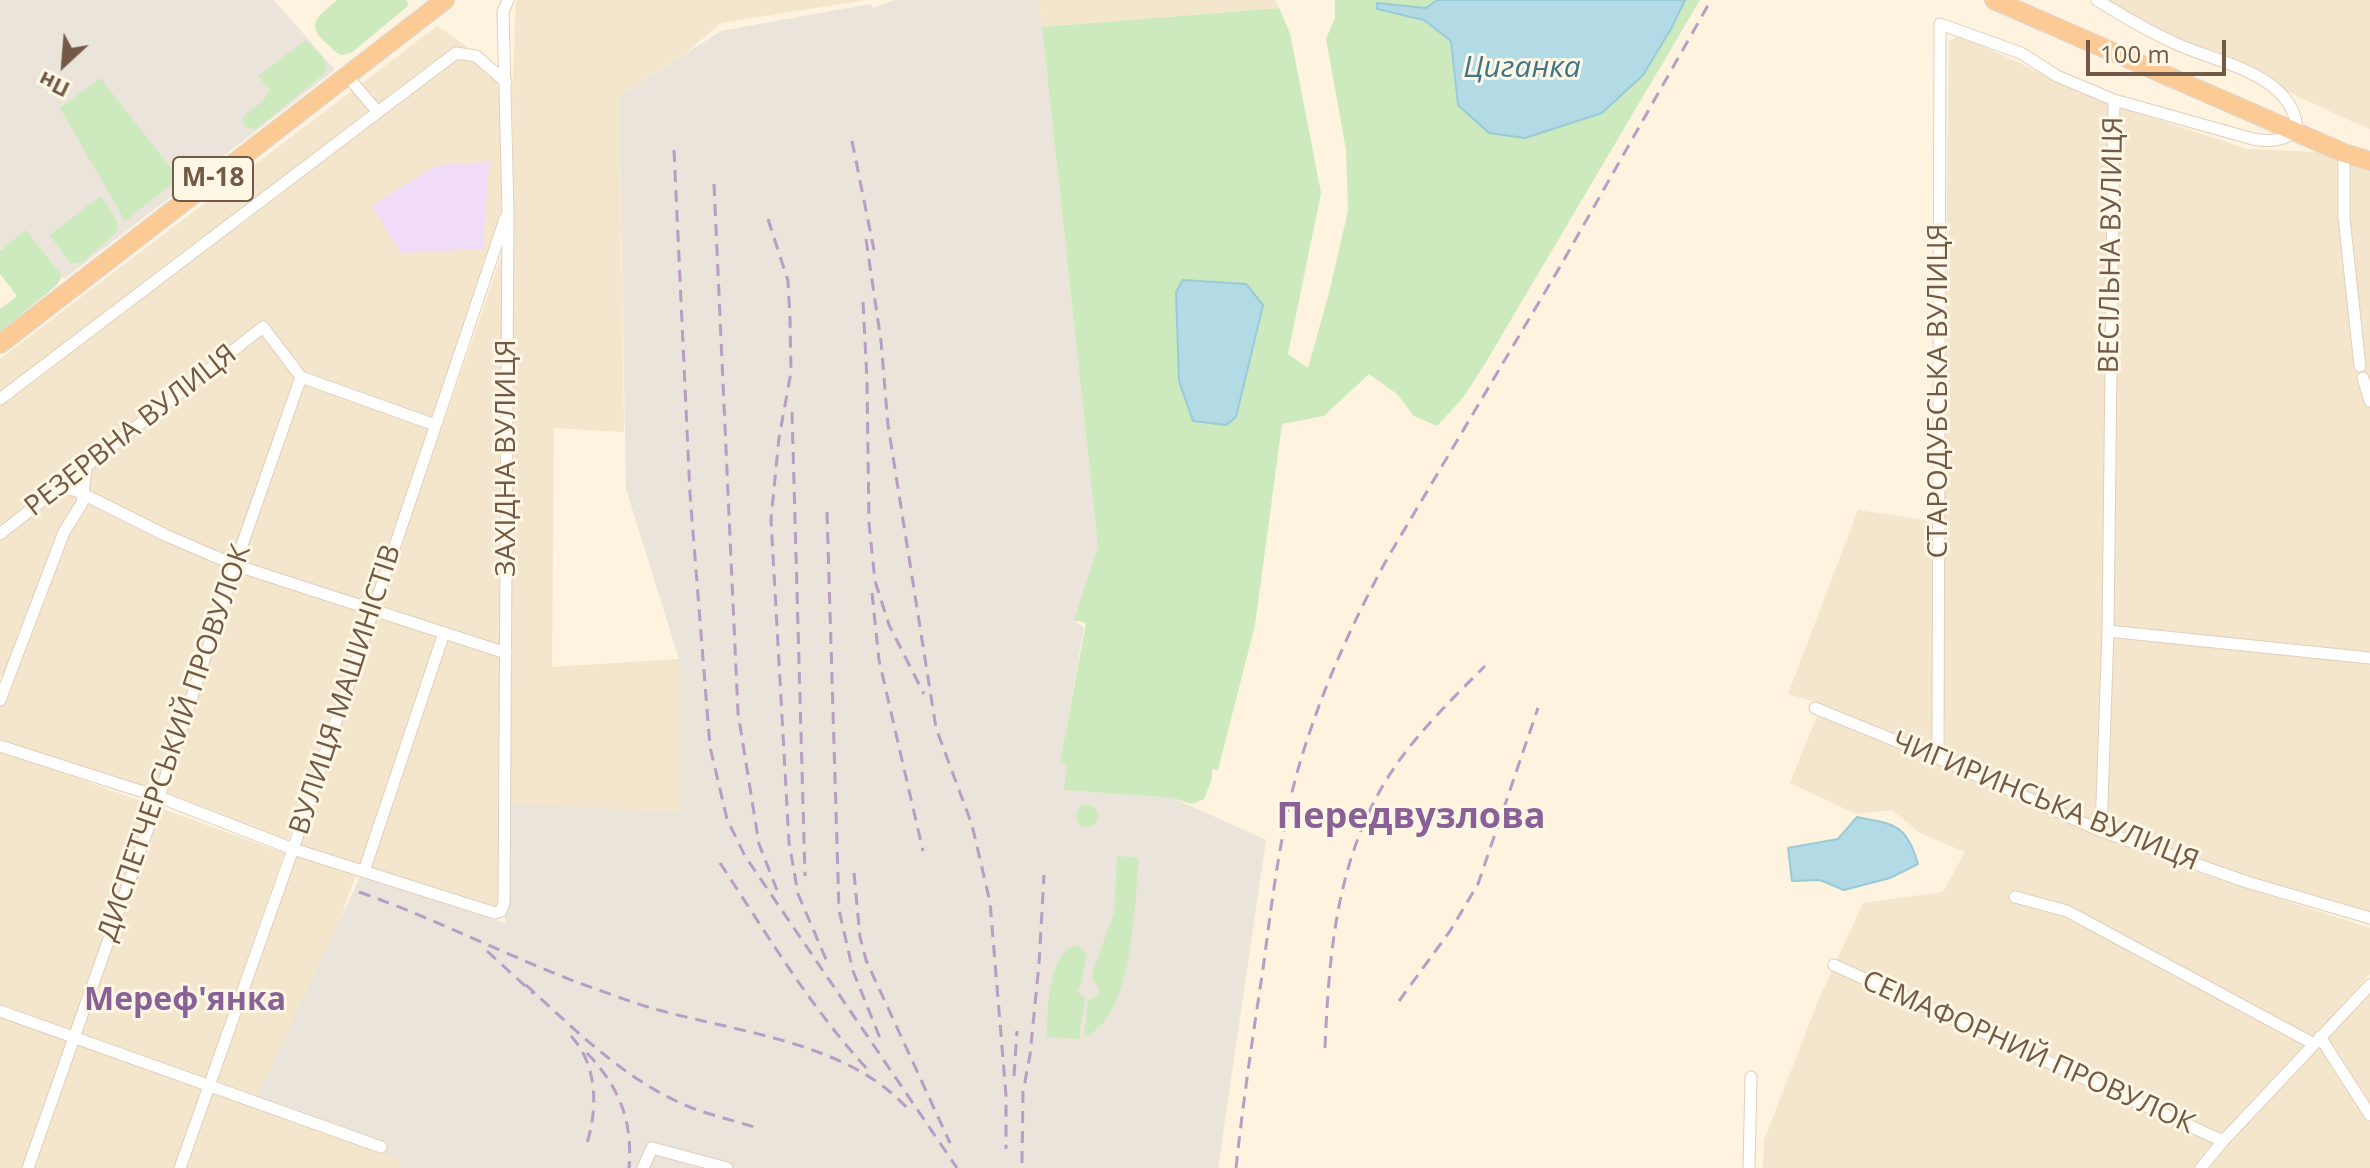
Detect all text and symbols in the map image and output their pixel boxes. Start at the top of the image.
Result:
north arrow [24,24,104,104]
scale bar [2090,24,2230,74]
text: 100 m [2100,37,2170,70]
water label: Циганка [1463,50,1581,86]
text: Пн [33,65,74,106]
street label: ВЕСІЛЬНА ВУЛИЦЯ [2093,116,2131,374]
road number: М-18 [173,157,253,201]
street label: СТАРОДУБСЬКА ВУЛИЦЯ [1922,223,1956,559]
street label: РЕЗЕРВНА ВУЛИЦЯ [18,338,244,524]
street label: ЗАХІДНА ВУЛИЦЯ [490,339,524,577]
street label: ДИСПЕТЧЕРСЬКИЙ ПРОВУЛОК [91,541,259,945]
street label: ВУЛИЦЯ МАШИНІСТІВ [283,541,409,839]
street label: ЧИГИРИНСЬКА ВУЛИЦЯ [1887,725,2203,879]
district label: Передвузлова [1276,796,1546,840]
street label: СЕМАФОРНИЙ ПРОВУЛОК [1857,964,2199,1142]
district label: Мереф'янка [84,982,286,1020]

